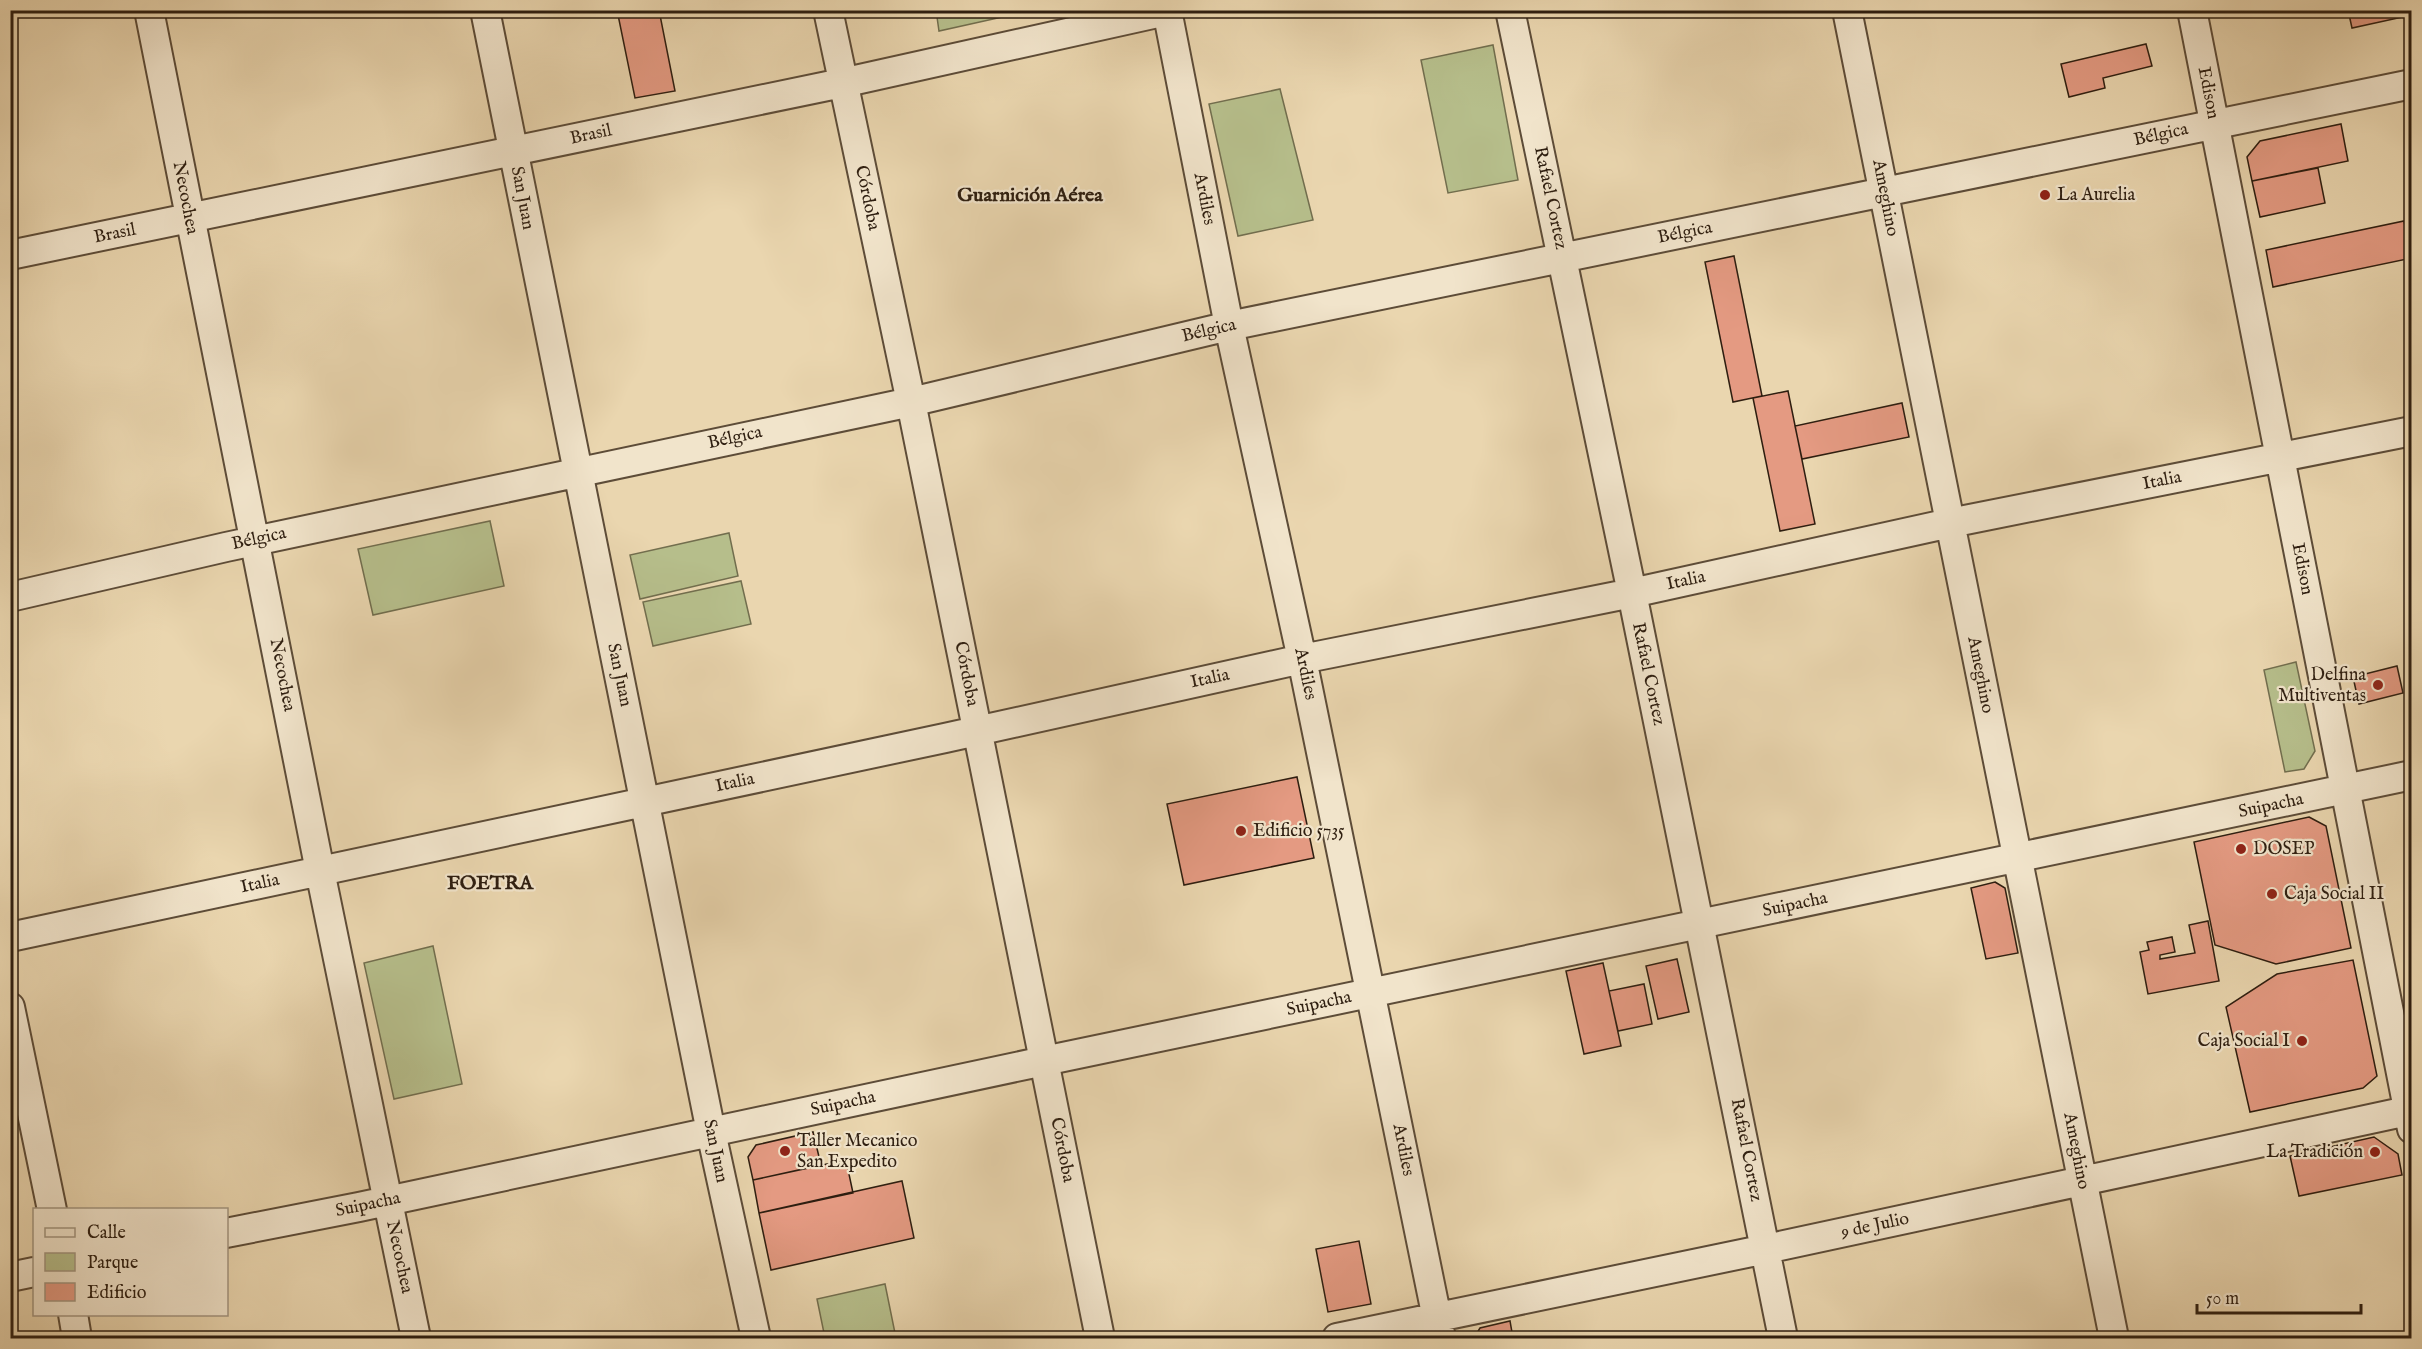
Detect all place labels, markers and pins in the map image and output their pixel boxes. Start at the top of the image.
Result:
place label: La Aurelia [2057,184,2136,207]
marker: La Aurelia [2038,188,2052,202]
place label: Delfina Multiventas [2278,664,2366,708]
marker: Delfina Multiventas [2371,678,2385,692]
place label: Edificio 5735 [1253,820,1345,843]
marker: Edificio 5735 [1234,824,1248,838]
place label: DOSEP [2253,838,2314,861]
marker: DOSEP [2234,842,2248,856]
place label: Caja Social II [2284,883,2384,906]
marker: Caja Social II [2265,887,2279,901]
place label: Caja Social I [2198,1030,2290,1053]
marker: Caja Social I [2295,1034,2309,1048]
place label: Taller Mecanico San Expedito [797,1130,918,1174]
place label: La Tradición [2266,1141,2363,1164]
marker: Taller Mecanico San Expedito [778,1144,792,1158]
marker: La Tradición [2368,1145,2382,1159]

